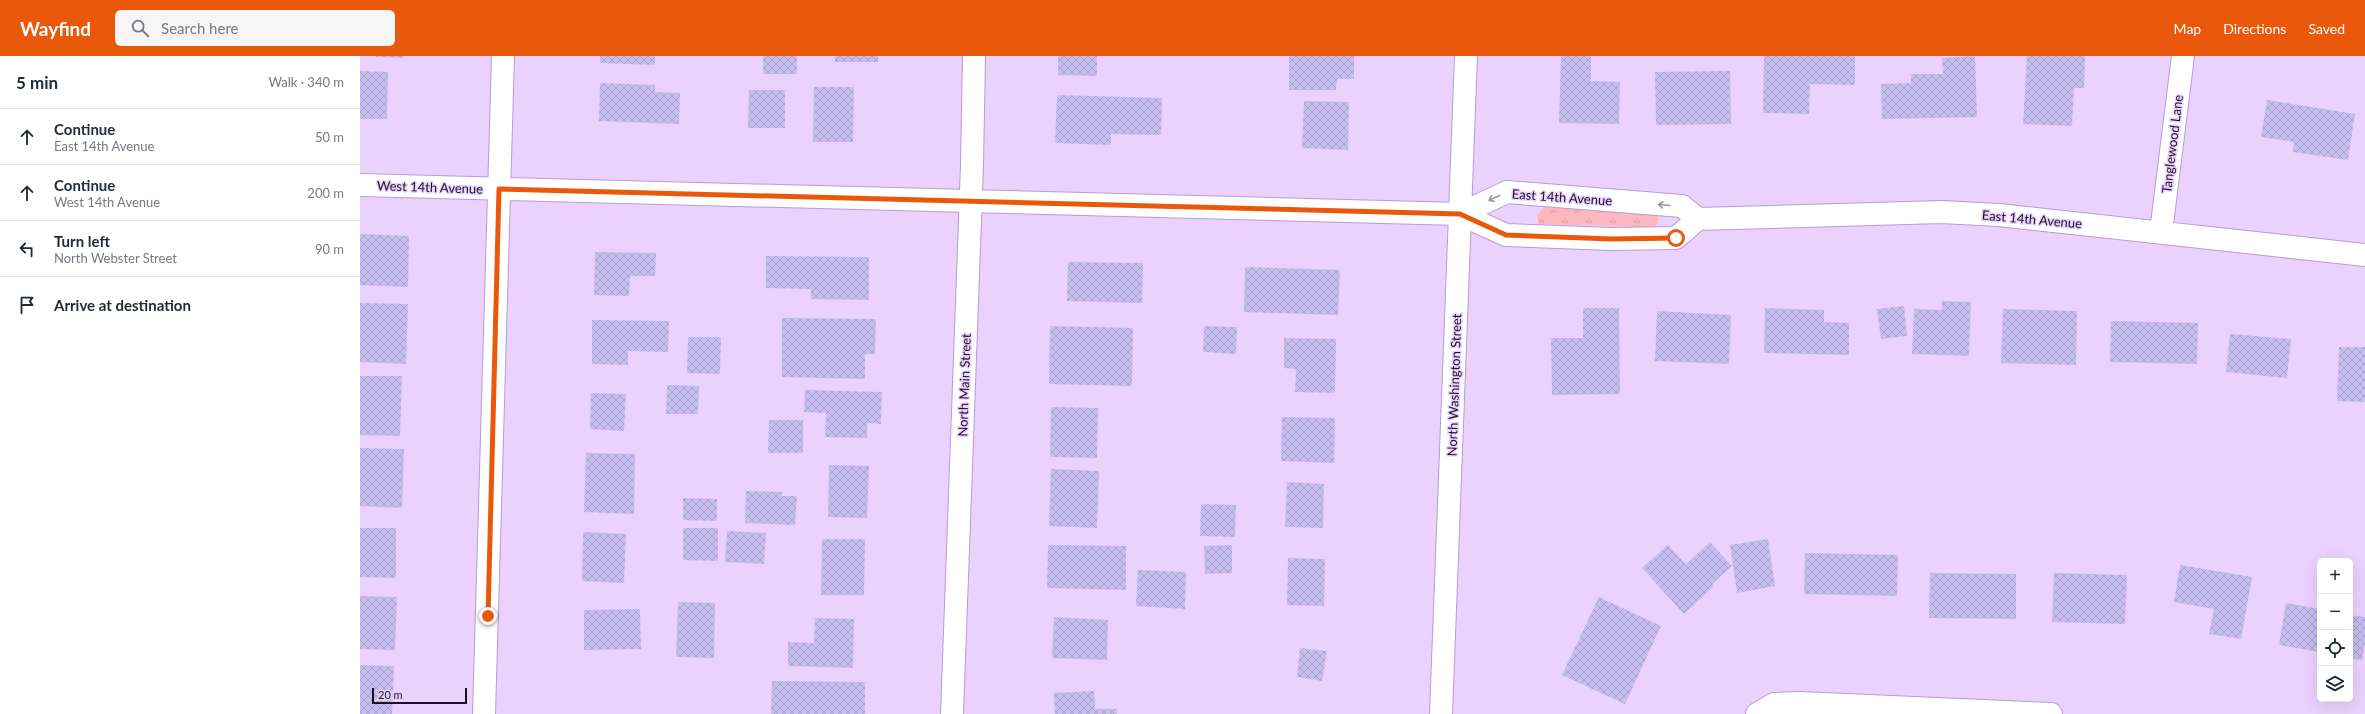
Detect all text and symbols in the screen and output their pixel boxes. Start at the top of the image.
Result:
search box [115,10,395,46]
text: Wayfind [20,17,91,40]
icon: search [129,17,151,39]
text: Search here [161,19,238,37]
text: Map [2174,20,2201,37]
text: Directions [2223,20,2286,37]
text: Saved [2308,20,2345,37]
text: 5 min [16,72,58,93]
text: Walk · 340 m [268,74,344,90]
street label: Tanglewood Lane [2158,94,2186,194]
text: Continue [54,120,115,138]
icon: ahead [16,126,38,148]
text: 50 m [315,129,344,145]
text: East 14th Avenue [54,138,154,154]
text: Continue [54,176,115,194]
street label: West 14th Avenue [377,177,483,197]
icon: ahead [16,182,38,204]
text: 200 m [307,185,344,201]
street label: East 14th Avenue [1511,186,1613,208]
text: West 14th Avenue [54,194,160,210]
one-way arrow [1488,195,1500,202]
one-way arrow [1658,201,1671,208]
street label: East 14th Avenue [1981,207,2083,231]
route start [1667,229,1685,247]
text: Turn left [54,232,110,250]
icon: left [16,238,38,260]
text: 90 m [315,241,344,257]
text: North Webster Street [54,250,177,266]
icon: arrive [16,294,38,316]
text: Arrive at destination [54,296,191,314]
street label: North Washington Street [1444,313,1465,457]
street label: North Main Street [954,333,974,437]
map controls [2317,558,2353,702]
button: + [2317,558,2353,594]
button: − [2317,594,2353,630]
route end [479,607,497,625]
button: locate [2317,630,2353,666]
button: layers [2317,666,2353,702]
scale bar [372,686,467,705]
text: 20 m [378,688,403,701]

